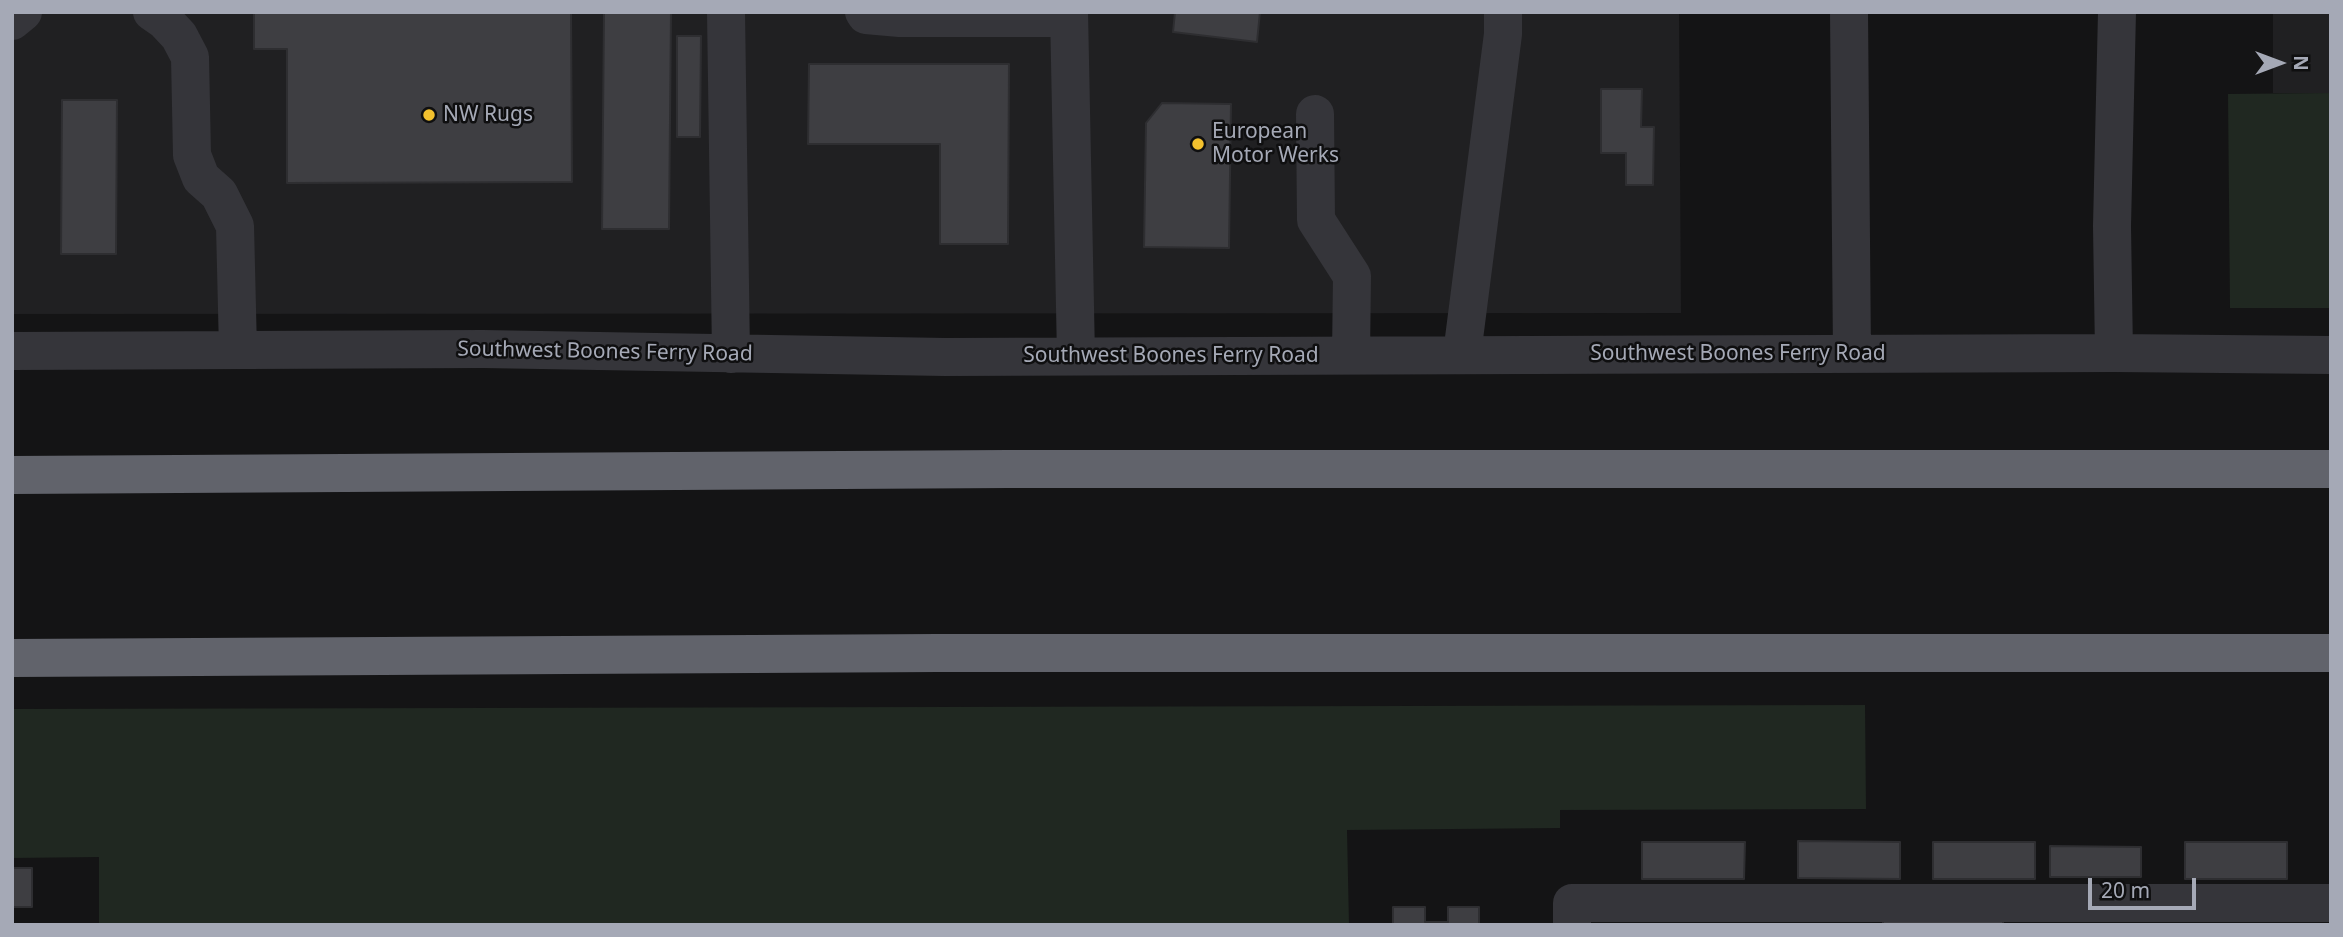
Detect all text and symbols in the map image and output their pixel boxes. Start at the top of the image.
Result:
north arrow [2245,28,2315,98]
text: N [2288,55,2314,71]
place label: NW Rugs [443,102,533,128]
marker: NW Rugs [421,107,437,123]
place label: European Motor Werks [1212,119,1339,169]
marker: European Motor Werks [1190,136,1206,152]
street label: Southwest Boones Ferry Road [457,337,753,367]
street label: Southwest Boones Ferry Road [1590,341,1886,367]
street label: Southwest Boones Ferry Road [1023,343,1319,369]
scale bar [2091,864,2200,908]
text: 20 m [2101,876,2150,904]

